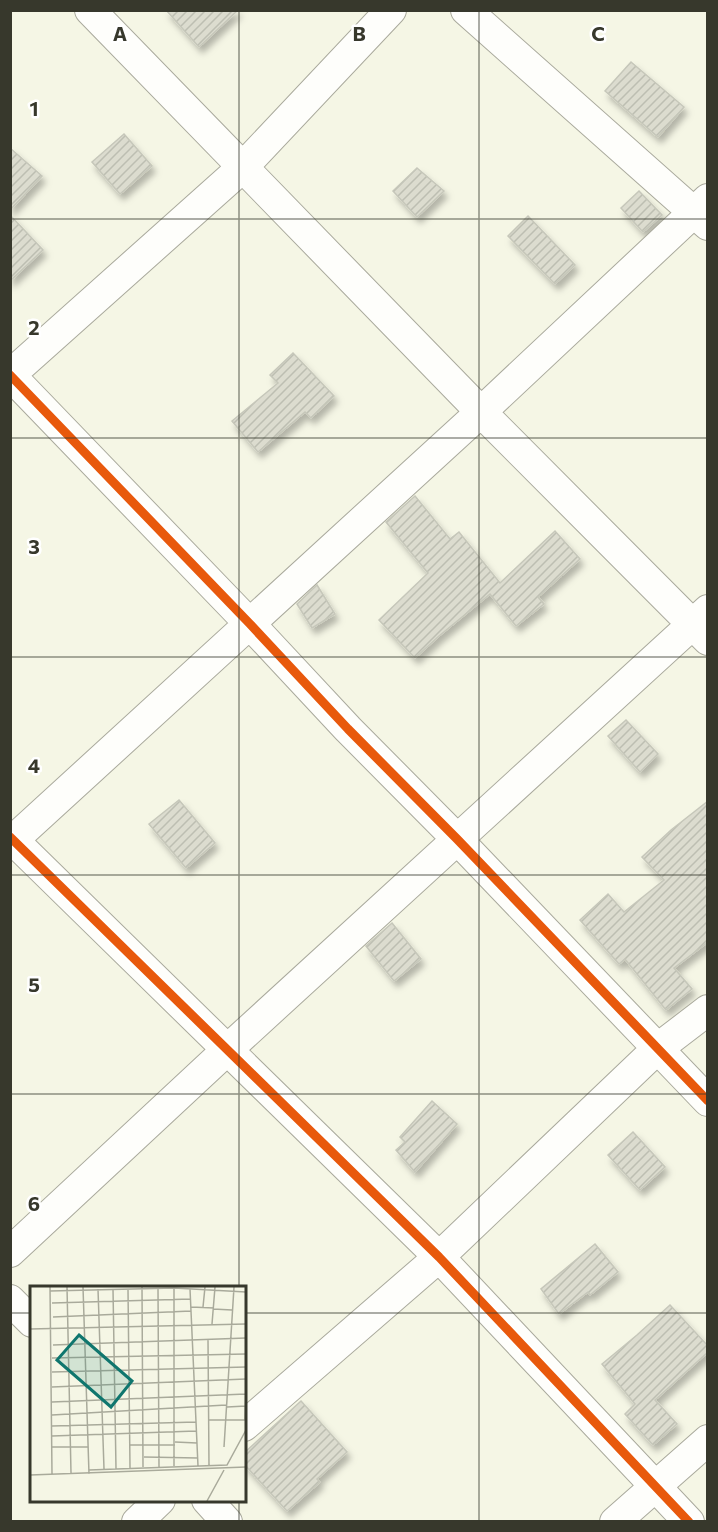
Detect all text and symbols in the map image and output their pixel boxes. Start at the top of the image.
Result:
text: A [113,21,127,45]
text: B [352,21,366,45]
text: C [591,21,605,45]
text: 1 [29,96,39,120]
text: 2 [28,315,40,339]
text: 3 [28,534,40,558]
text: 4 [28,753,40,777]
text: 5 [28,972,40,996]
text: 6 [28,1191,40,1215]
inset map [30,1286,246,1502]

